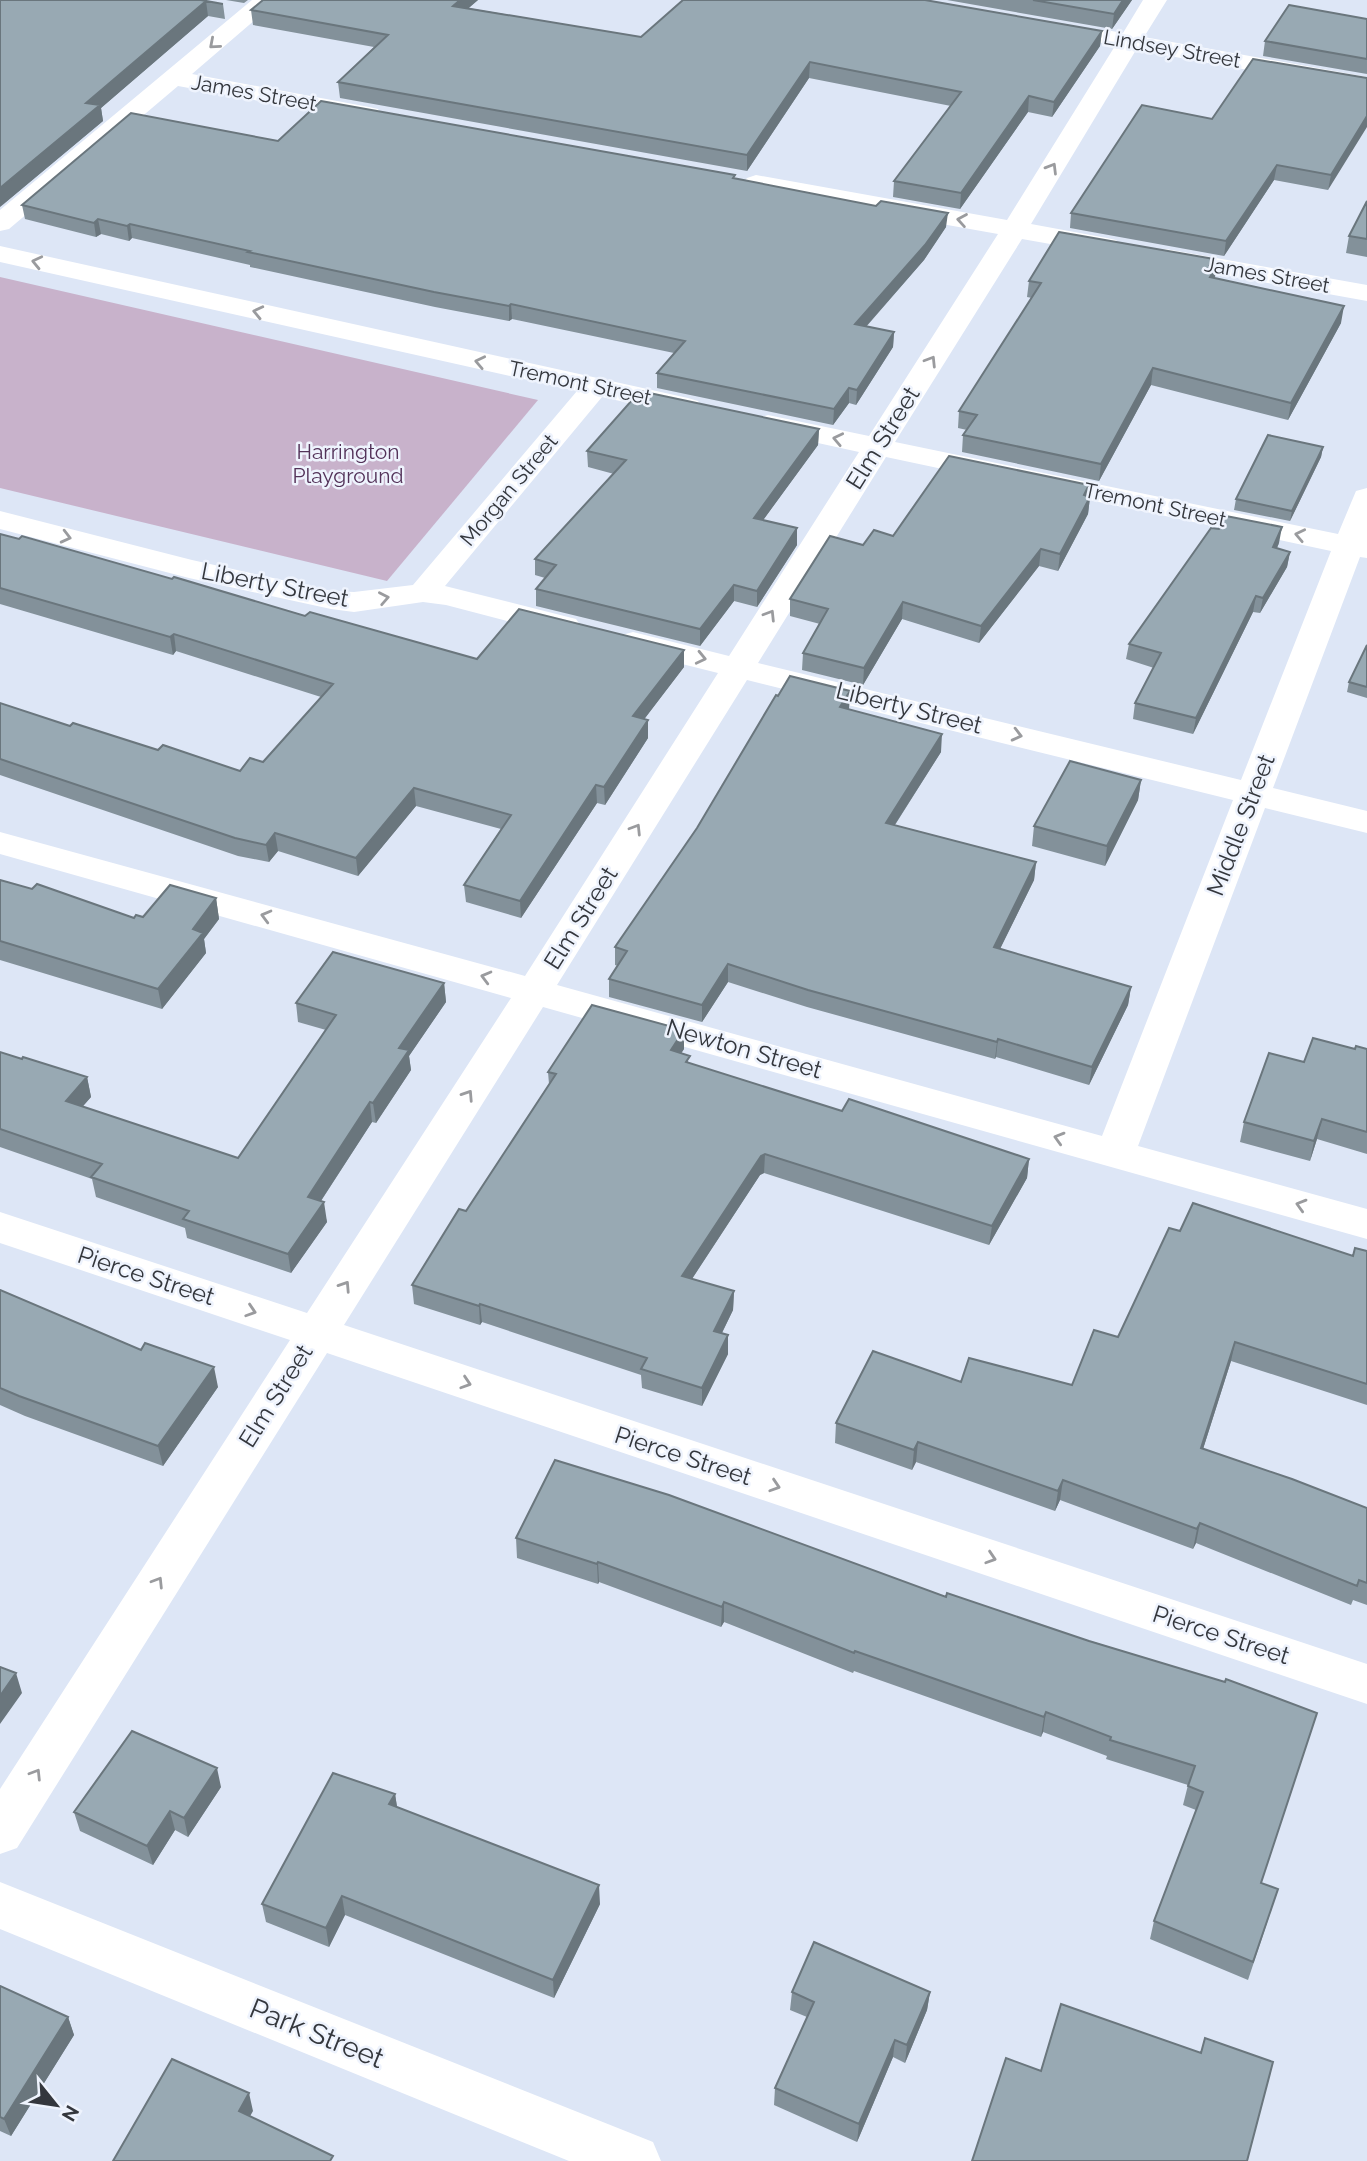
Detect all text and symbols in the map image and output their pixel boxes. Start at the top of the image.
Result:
street label: Lindsey Street [1102,24,1243,73]
one-way arrow [209,36,222,48]
street label: James Street [190,69,319,116]
one-way arrow [1043,162,1056,175]
one-way arrow [956,214,968,229]
street label: James Street [1203,251,1332,298]
one-way arrow [31,256,43,270]
one-way arrow [252,306,264,321]
street label: Tremont Street [507,355,654,410]
one-way arrow [474,356,486,370]
one-way arrow [923,356,936,369]
street label: Elm Street [840,381,926,495]
street label: Morgan Street [455,429,563,551]
one-way arrow [832,432,844,447]
park label: Harrington Playground [292,439,404,488]
street label: Tremont Street [1082,477,1229,532]
one-way arrow [1294,528,1306,543]
one-way arrow [60,529,72,543]
street label: Liberty Street [199,556,351,613]
one-way arrow [378,591,390,606]
one-way arrow [762,610,775,623]
one-way arrow [695,650,707,664]
street label: Liberty Street [833,675,985,740]
one-way arrow [1011,727,1023,741]
street label: Middle Street [1200,750,1281,900]
one-way arrow [628,823,641,836]
street label: Elm Street [538,861,624,975]
one-way arrow [261,910,273,924]
one-way arrow [480,970,492,985]
street label: Newton Street [663,1012,825,1085]
one-way arrow [460,1089,473,1102]
one-way arrow [1053,1131,1065,1146]
one-way arrow [1295,1199,1307,1214]
street label: Pierce Street [74,1240,218,1311]
one-way arrow [337,1281,350,1294]
one-way arrow [244,1303,256,1317]
street label: Elm Street [233,1339,319,1453]
one-way arrow [460,1375,472,1389]
street label: Pierce Street [611,1420,755,1491]
one-way arrow [768,1478,781,1492]
one-way arrow [984,1550,996,1564]
one-way arrow [150,1576,163,1589]
street label: Pierce Street [1149,1599,1293,1670]
one-way arrow [28,1768,41,1781]
street label: Park Street [245,1992,389,2076]
north arrow [21,2070,91,2140]
text: N [58,2102,84,2125]

